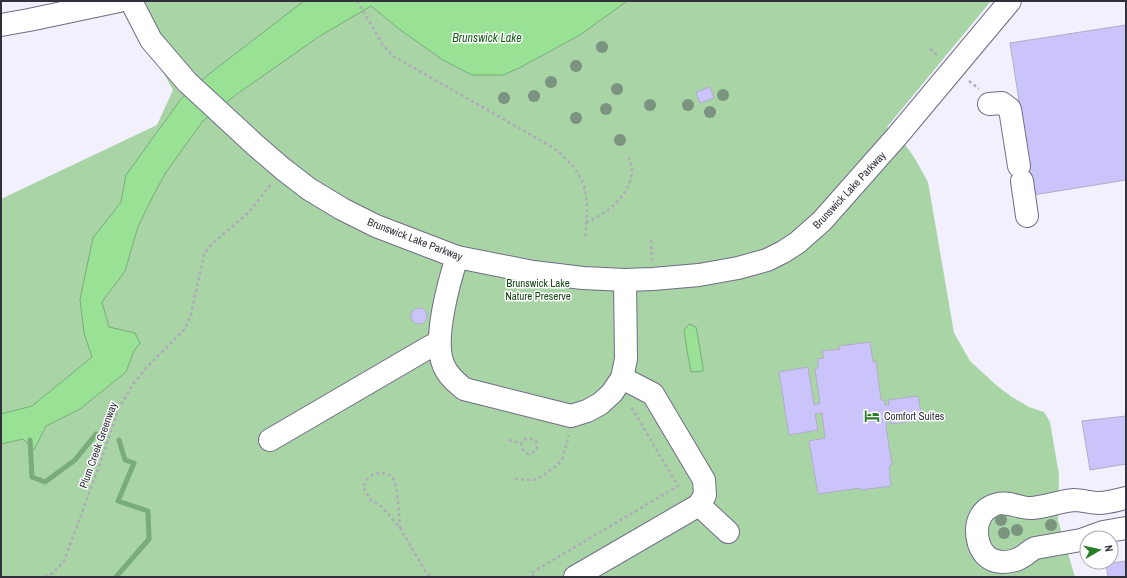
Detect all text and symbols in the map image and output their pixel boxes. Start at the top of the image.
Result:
water label: Brunswick Lake [452,30,522,46]
street label: Brunswick Lake Parkway [810,148,889,232]
street label: Brunswick Lake Parkway [365,214,465,264]
park label: Brunswick Lake Nature Preserve [505,276,571,303]
street label: Plum Creek Greenway [76,400,120,490]
hotel icon: Comfort Suites [863,407,881,425]
place label: Comfort Suites [884,409,945,423]
north arrow [1079,530,1119,570]
text: N [1101,544,1116,553]

